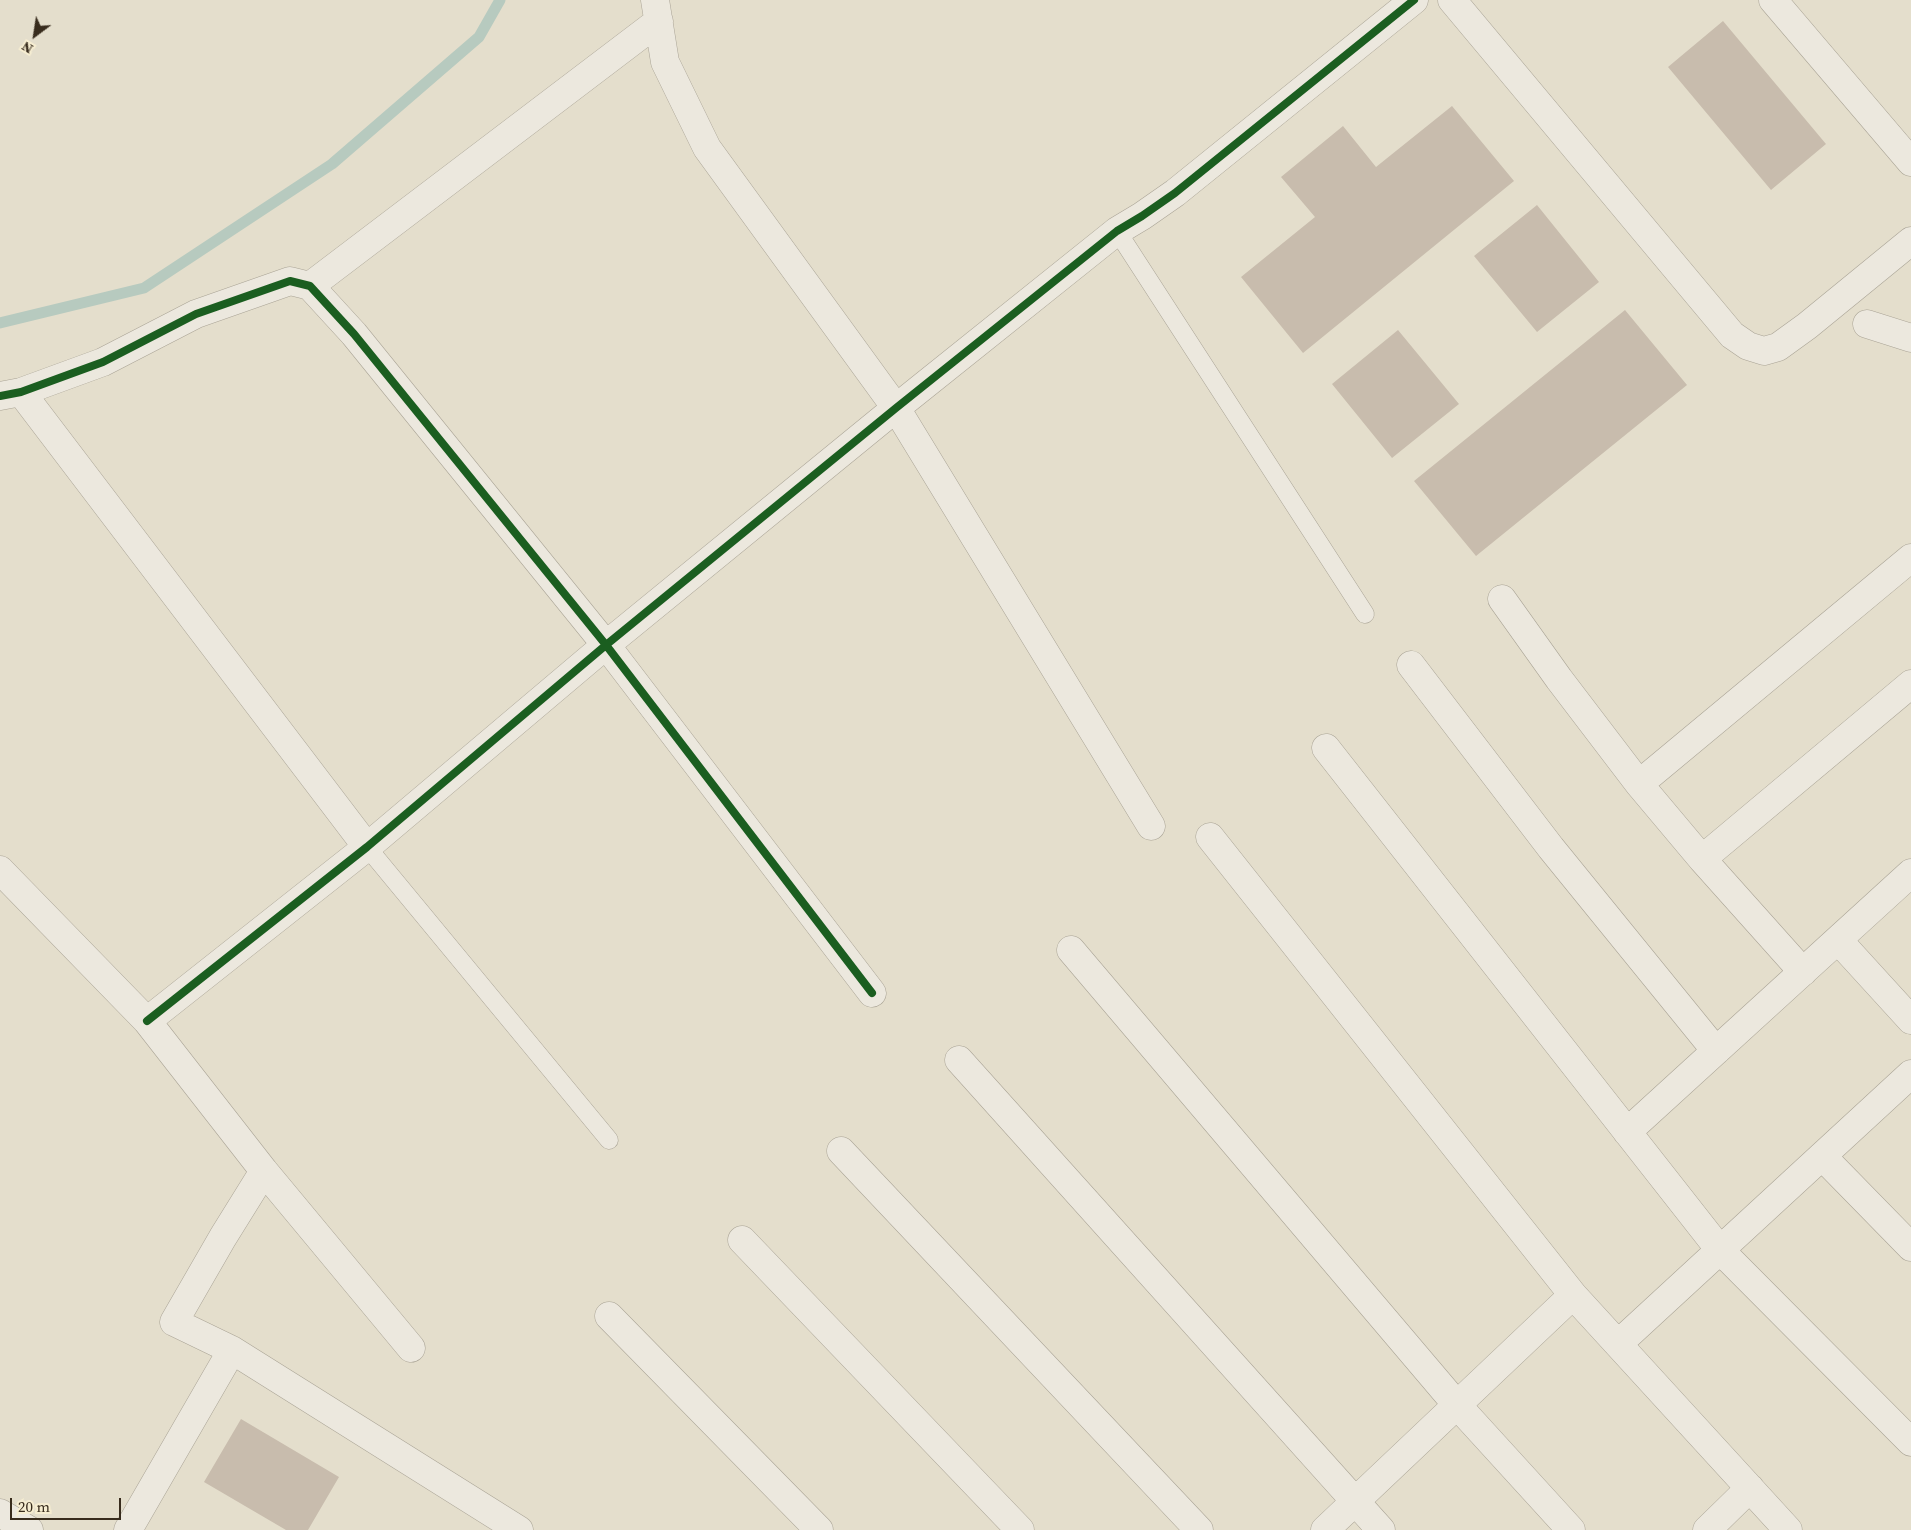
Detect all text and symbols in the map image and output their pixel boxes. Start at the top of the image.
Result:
north arrow [10,10,60,60]
text: N [18,37,37,59]
scale bar [12,1488,124,1520]
text: 20 m [18,1496,50,1517]

